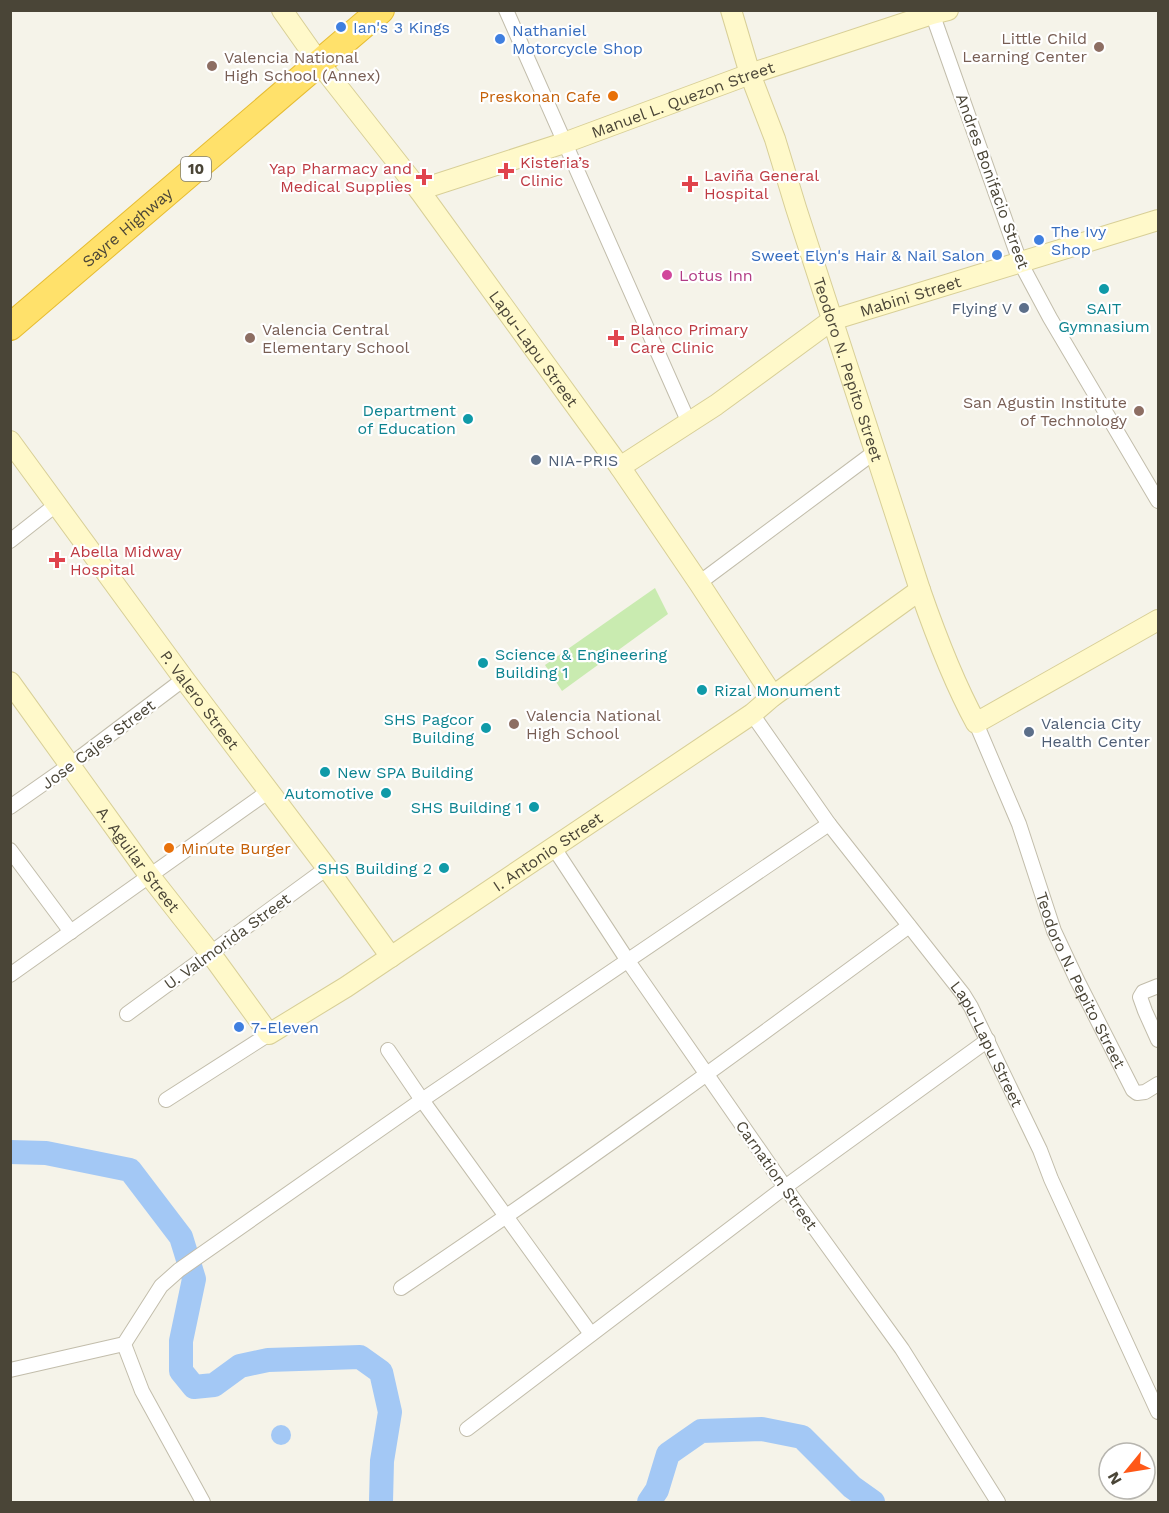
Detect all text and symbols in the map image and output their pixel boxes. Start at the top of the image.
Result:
place label: Ian's 3 Kings [353,18,450,37]
marker: Ian's 3 Kings [334,20,348,34]
place label: Nathaniel Motorcycle Shop [512,21,643,58]
place label: Little Child Learning Center [962,29,1087,66]
marker: Nathaniel Motorcycle Shop [493,32,507,46]
marker: Little Child Learning Center [1092,40,1106,54]
place label: Valencia National High School (Annex) [224,48,380,85]
street label: Manuel L. Quezon Street [589,58,777,142]
marker: Valencia National High School (Annex) [205,59,219,73]
place label: Preskonan Cafe [479,87,601,106]
marker: Preskonan Cafe [606,89,620,103]
street label: Andres Bonifacio Street [952,91,1033,272]
place label: Kisteria’s Clinic [520,153,590,190]
road number: 10 [181,157,211,181]
place label: Yap Pharmacy and Medical Supplies [269,159,412,196]
marker: Kisteria’s Clinic [497,162,515,180]
place label: Laviña General Hospital [704,166,819,203]
marker: Yap Pharmacy and Medical Supplies [417,170,431,184]
marker: Laviña General Hospital [681,175,699,193]
street label: Sayre Highway [79,183,177,271]
place label: The Ivy Shop [1051,222,1107,259]
marker: The Ivy Shop [1032,233,1046,247]
place label: Sweet Elyn's Hair & Nail Salon [751,246,985,265]
marker: Sweet Elyn's Hair & Nail Salon [990,248,1004,262]
place label: Lotus Inn [679,266,753,285]
marker: Lotus Inn [660,268,674,282]
street label: Mabini Street [858,272,964,321]
street label: Teodoro N. Pepito Street [809,275,887,464]
marker: SAIT Gymnasium [1097,282,1111,296]
street label: Lapu-Lapu Street [485,287,582,411]
place label: Flying V [952,299,1012,318]
place label: SAIT Gymnasium [1058,299,1150,336]
marker: Flying V [1017,301,1031,315]
place label: Valencia Central Elementary School [262,320,410,357]
place label: Blanco Primary Care Clinic [630,320,749,357]
marker: Blanco Primary Care Clinic [607,329,625,347]
marker: Valencia Central Elementary School [243,331,257,345]
place label: San Agustin Institute of Technology [963,393,1128,430]
place label: Department of Education [357,401,456,438]
marker: San Agustin Institute of Technology [1132,404,1146,418]
marker: Department of Education [461,412,475,426]
place label: NIA-PRIS [548,451,618,470]
marker: NIA-PRIS [529,453,543,467]
place label: Abella Midway Hospital [70,542,183,579]
marker: Abella Midway Hospital [48,551,66,569]
place label: Science & Engineering Building 1 [495,645,668,682]
street label: P. Valero Street [156,647,243,754]
marker: Science & Engineering Building 1 [476,656,490,670]
place label: Rizal Monument [714,681,840,700]
marker: Rizal Monument [695,683,709,697]
street label: Jose Cajes Street [38,695,159,793]
place label: Valencia National High School [526,706,661,743]
place label: SHS Pagcor Building [384,710,474,747]
place label: Valencia City Health Center [1041,714,1150,751]
marker: Valencia National High School [507,717,521,731]
marker: SHS Pagcor Building [479,721,493,735]
marker: Valencia City Health Center [1022,725,1036,739]
place label: New SPA Building [337,763,473,782]
marker: New SPA Building [318,765,332,779]
place label: Automotive [284,784,374,803]
marker: Automotive [379,786,393,800]
place label: SHS Building 1 [411,798,522,817]
marker: SHS Building 1 [527,800,541,814]
street label: A. Aguilar Street [93,803,184,916]
street label: I. Antonio Street [489,808,606,896]
place label: Minute Burger [181,839,291,858]
marker: Minute Burger [162,841,176,855]
place label: SHS Building 2 [317,859,432,878]
marker: SHS Building 2 [437,861,451,875]
street label: U. Valmorida Street [160,889,294,994]
street label: Teodoro N. Pepito Street [1032,890,1129,1072]
street label: Lapu-Lapu Street [946,977,1027,1110]
place label: 7-Eleven [251,1018,319,1037]
marker: 7-Eleven [232,1020,246,1034]
street label: Carnation Street [732,1117,822,1234]
north arrow [1097,1441,1157,1501]
text: N [1103,1468,1126,1488]

